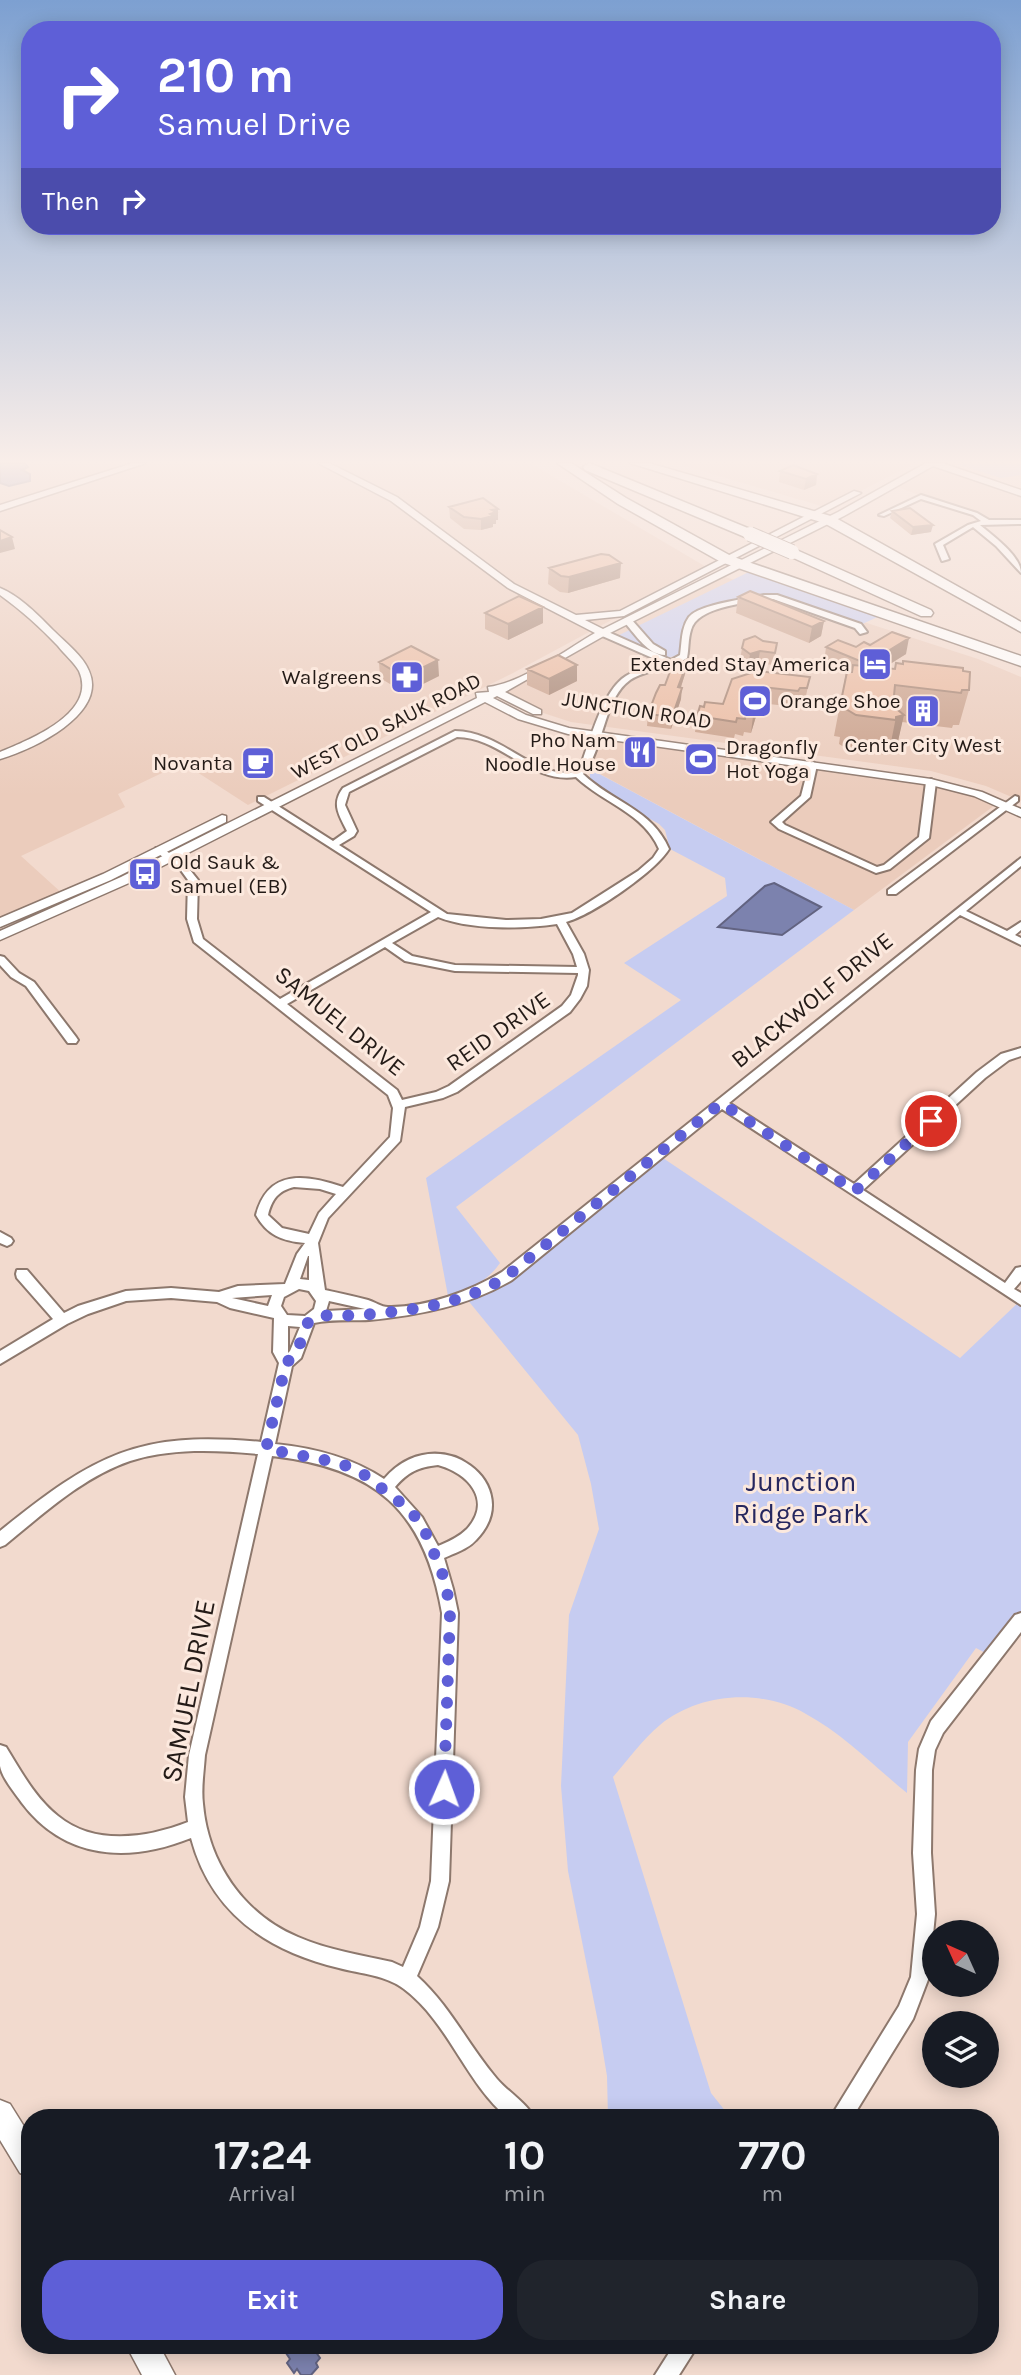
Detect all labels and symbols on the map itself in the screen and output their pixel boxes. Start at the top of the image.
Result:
hotel icon: Extended Stay America [856,645,894,683]
place label: Extended Stay America [630,652,850,676]
pharmacy icon: Walgreens [388,658,426,696]
place label: Walgreens [282,665,382,689]
street label: WEST OLD SAUK ROAD [287,668,485,784]
sports icon: Orange Shoe [736,682,774,720]
street label: JUNCTION ROAD [561,686,713,734]
place label: Orange Shoe [780,689,901,713]
building icon: Center City West [904,692,942,730]
place label: Pho Nam Noodle House [485,728,616,776]
restaurant icon: Pho Nam Noodle House [621,733,659,771]
place label: Center City West [844,733,1002,757]
place label: Dragonfly Hot Yoga [726,735,818,783]
sports icon: Dragonfly Hot Yoga [682,740,720,778]
cafe icon: Novanta [239,744,277,782]
place label: Novanta [153,751,233,775]
place label: Old Sauk & Samuel (EB) [170,850,288,898]
bus stop icon: Old Sauk & Samuel (EB) [126,855,164,893]
street label: BLACKWOLF DRIVE [726,926,898,1074]
street label: SAMUEL DRIVE [269,960,411,1082]
street label: REID DRIVE [441,985,555,1077]
pin [901,1091,961,1151]
park label: Junction Ridge Park [733,1465,869,1530]
street label: SAMUEL DRIVE [154,1597,222,1785]
position arrow [407,1752,481,1826]
north arrow [922,1920,999,1997]

